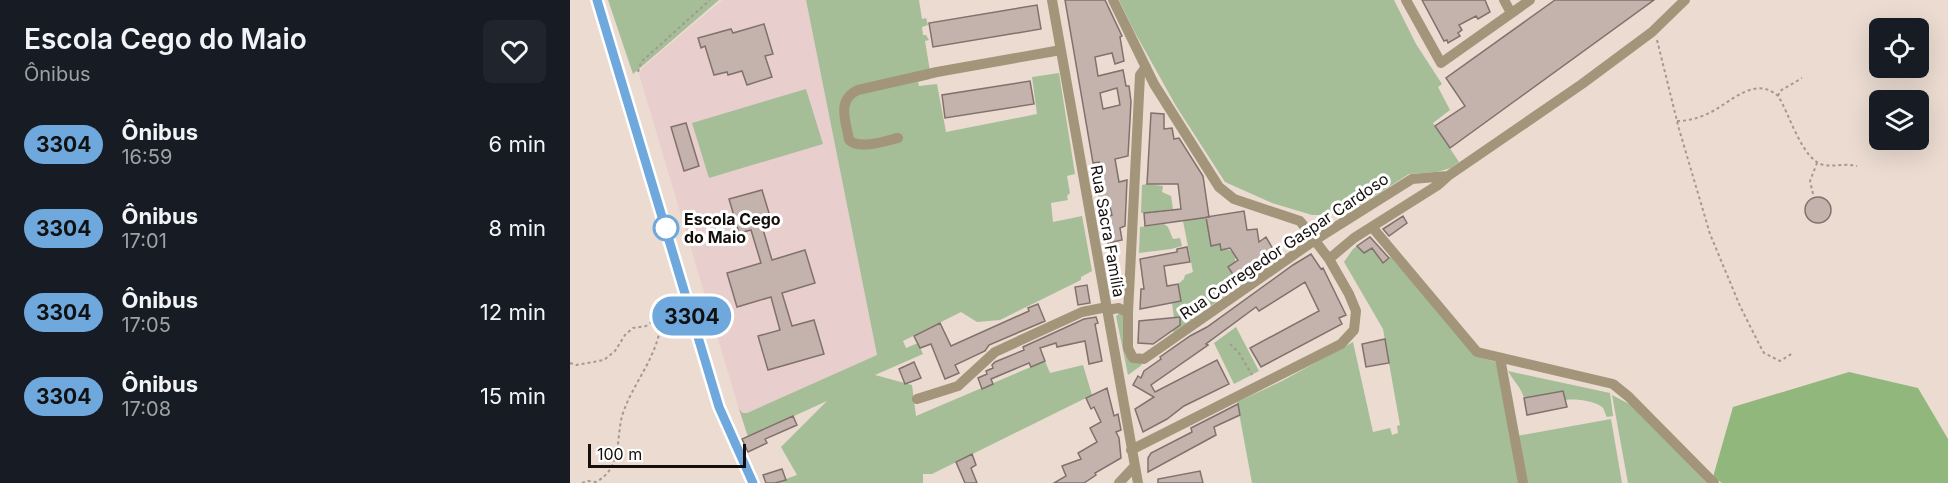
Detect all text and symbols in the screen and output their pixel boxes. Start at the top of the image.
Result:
map controls [1869,18,1929,150]
button: locate [1869,18,1929,78]
button: heart [483,20,546,83]
text: Escola Cego do Maio [24,22,307,56]
text: Ônibus [24,62,91,86]
button: layers [1869,90,1929,150]
text: Ônibus [121,119,198,145]
text: 6 min [489,131,546,157]
text: 3304 [36,132,91,157]
text: 16:59 [121,145,172,169]
street label: Rua Sacra Família [1087,163,1129,299]
street label: Rua Corregedor Gaspar Cardoso [1176,168,1392,324]
text: Ônibus [121,203,198,229]
place label: Escola Cego do Maio [684,209,781,247]
text: 8 min [489,215,546,241]
marker: Escola Cego do Maio [653,215,679,241]
text: 3304 [36,216,91,241]
text: 17:01 [121,229,167,253]
text: Ônibus [121,287,198,313]
line badge: 3304 [650,296,734,336]
text: 12 min [480,299,546,325]
text: 3304 [36,300,91,325]
text: 3304 [664,304,720,329]
text: 17:05 [121,313,171,337]
text: Ônibus [121,371,198,397]
text: 15 min [480,383,546,409]
text: 3304 [36,384,91,409]
text: 17:08 [121,397,171,421]
scale bar [588,441,746,468]
text: 100 m [597,444,642,464]

